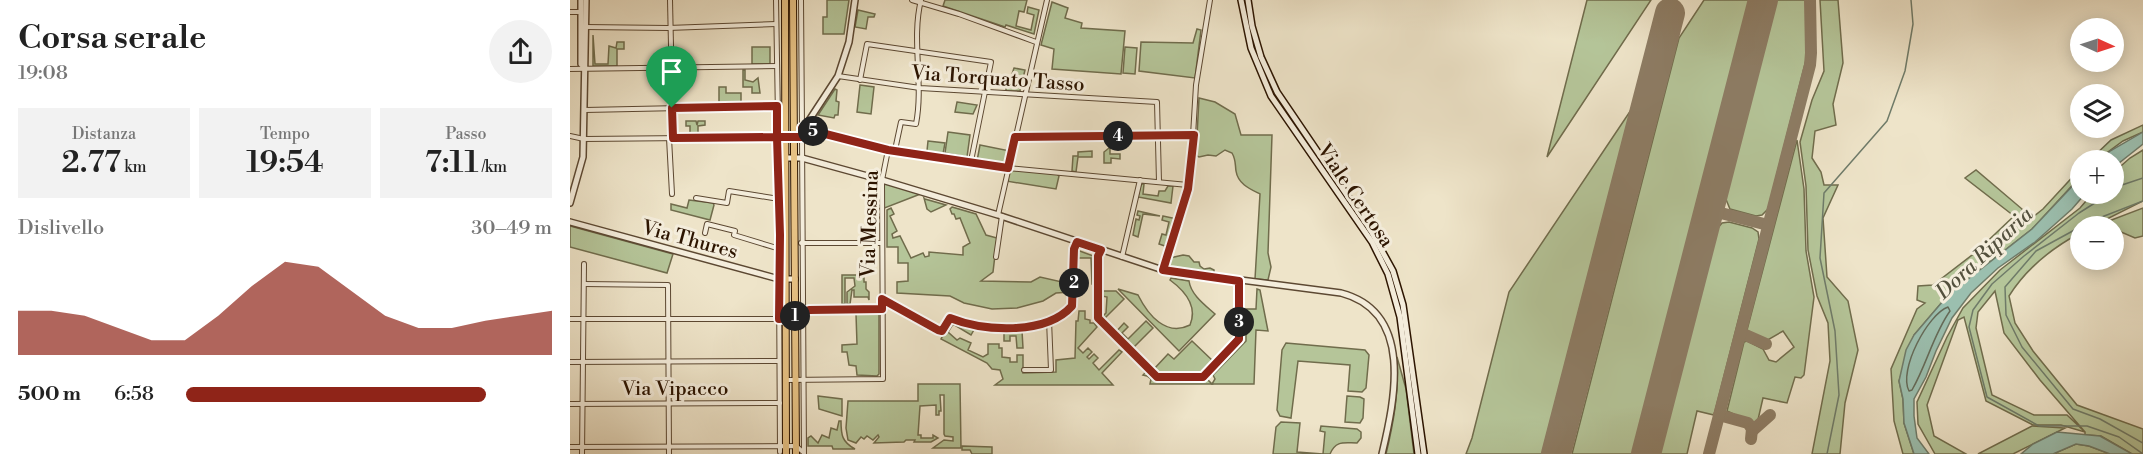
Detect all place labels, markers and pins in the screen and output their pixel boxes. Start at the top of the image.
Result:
pin [646,46,697,108]
pin: 5 [798,116,828,146]
pin: 4 [1103,121,1133,151]
pin: 2 [1059,268,1089,298]
pin: 1 [780,301,810,331]
pin: 3 [1224,307,1254,337]

